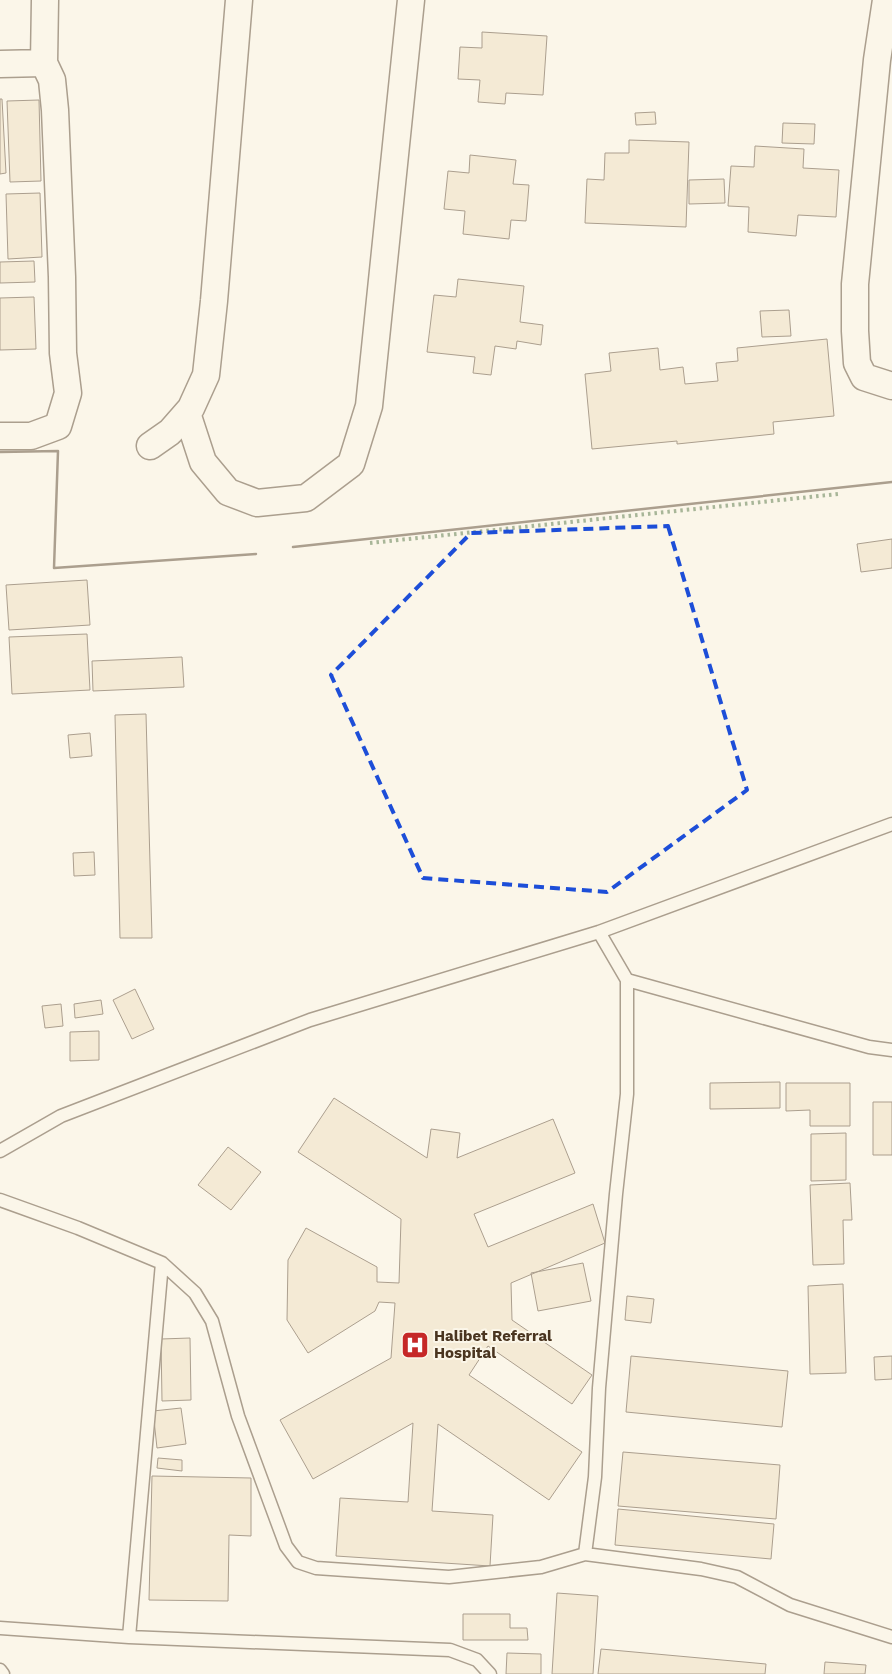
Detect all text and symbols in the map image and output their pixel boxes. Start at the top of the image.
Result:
place label: Halibet Referral Hospital [434,1327,552,1362]
hospital icon: Halibet Referral Hospital [400,1330,430,1360]

